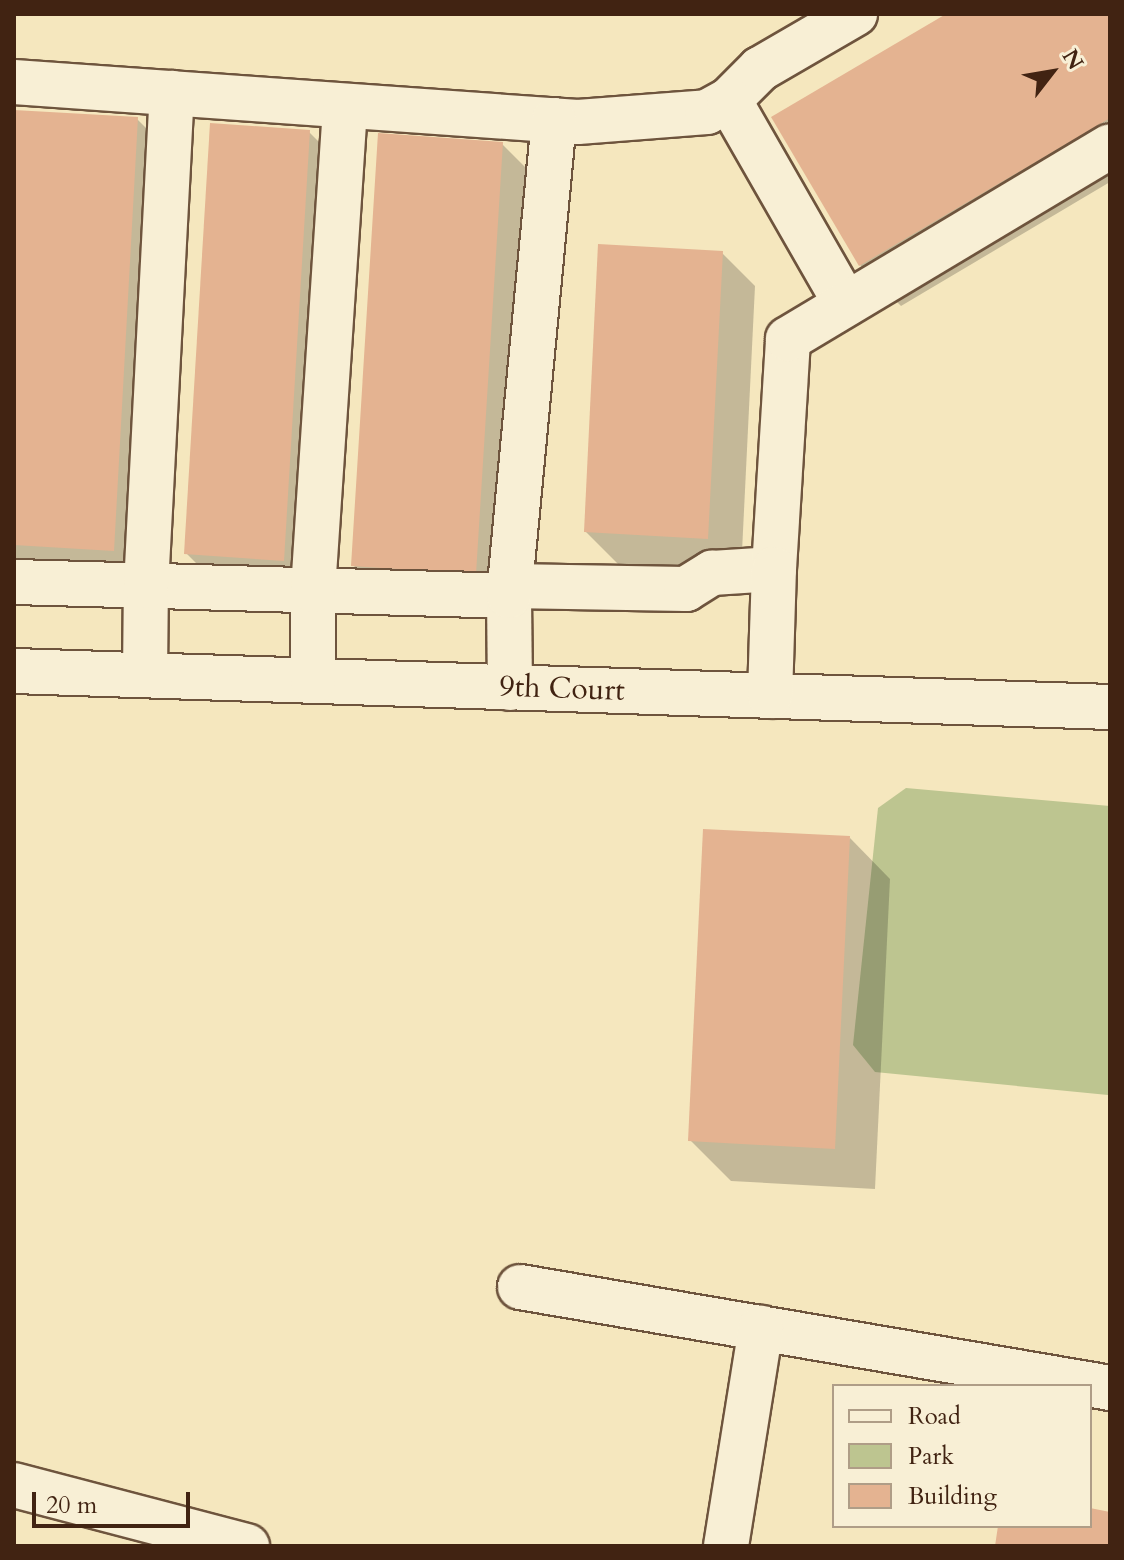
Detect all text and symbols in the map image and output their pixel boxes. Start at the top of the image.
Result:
north arrow [1012,32,1092,112]
text: N [1055,44,1090,76]
street label: 9th Court [499,669,625,709]
legend [832,1384,1092,1528]
text: Road [908,1400,961,1433]
text: Park [908,1440,954,1473]
scale bar [36,1476,194,1526]
text: Building [908,1480,997,1513]
text: 20 m [46,1489,97,1522]

